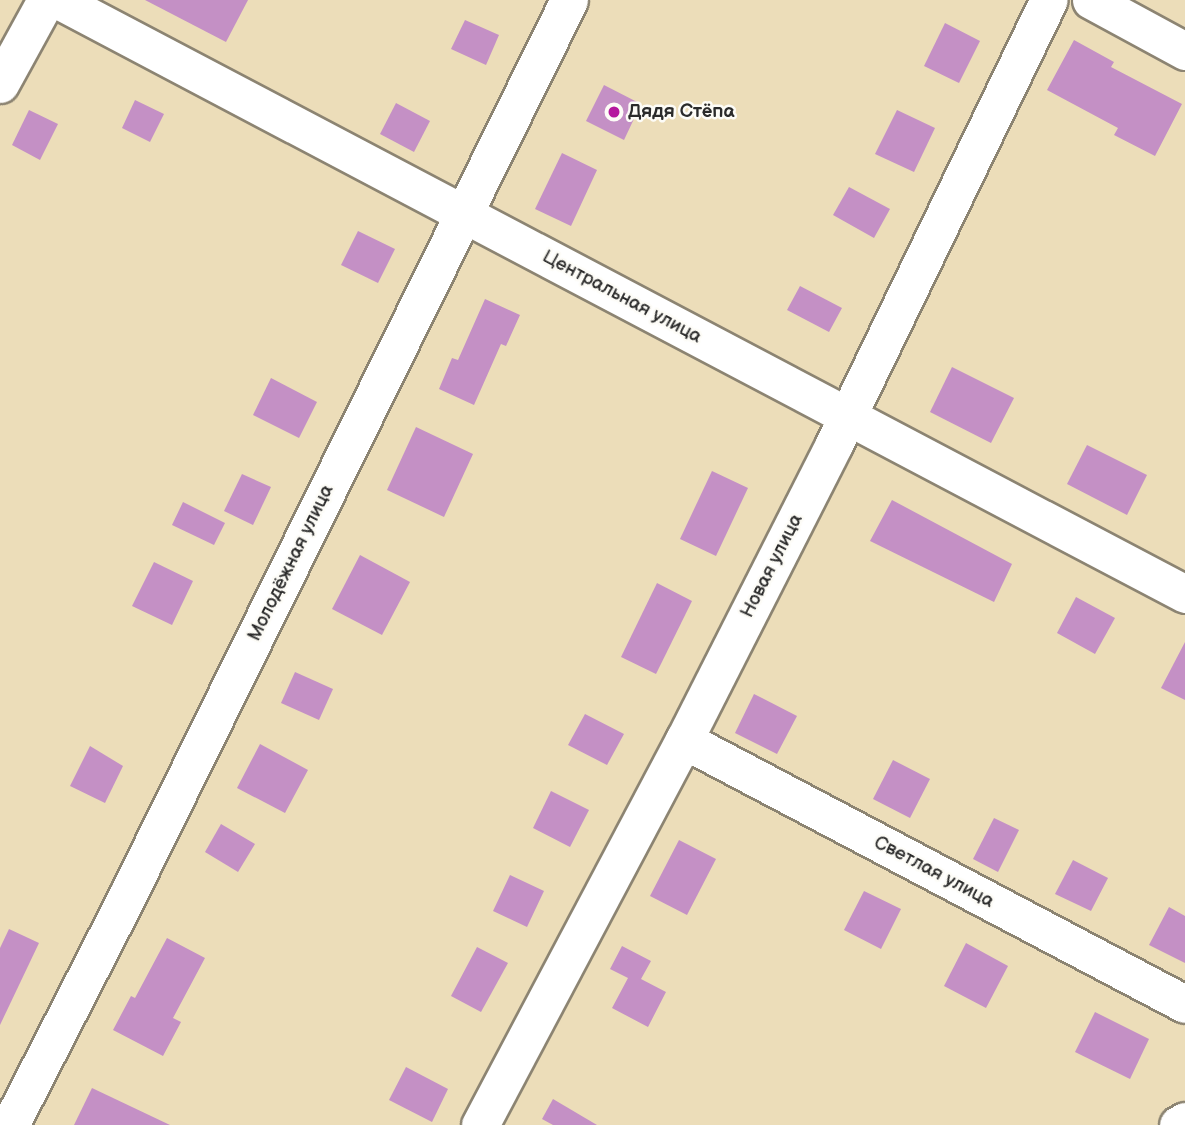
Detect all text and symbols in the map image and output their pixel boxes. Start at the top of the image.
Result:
place label: Дядя Стёпа [628,101,734,123]
marker: Дядя Стёпа [606,104,622,120]
street label: Центральная улица [538,245,706,349]
street label: Молодёжная улица [243,481,339,645]
street label: Новая улица [736,510,808,622]
street label: Светлая улица [870,831,998,913]

